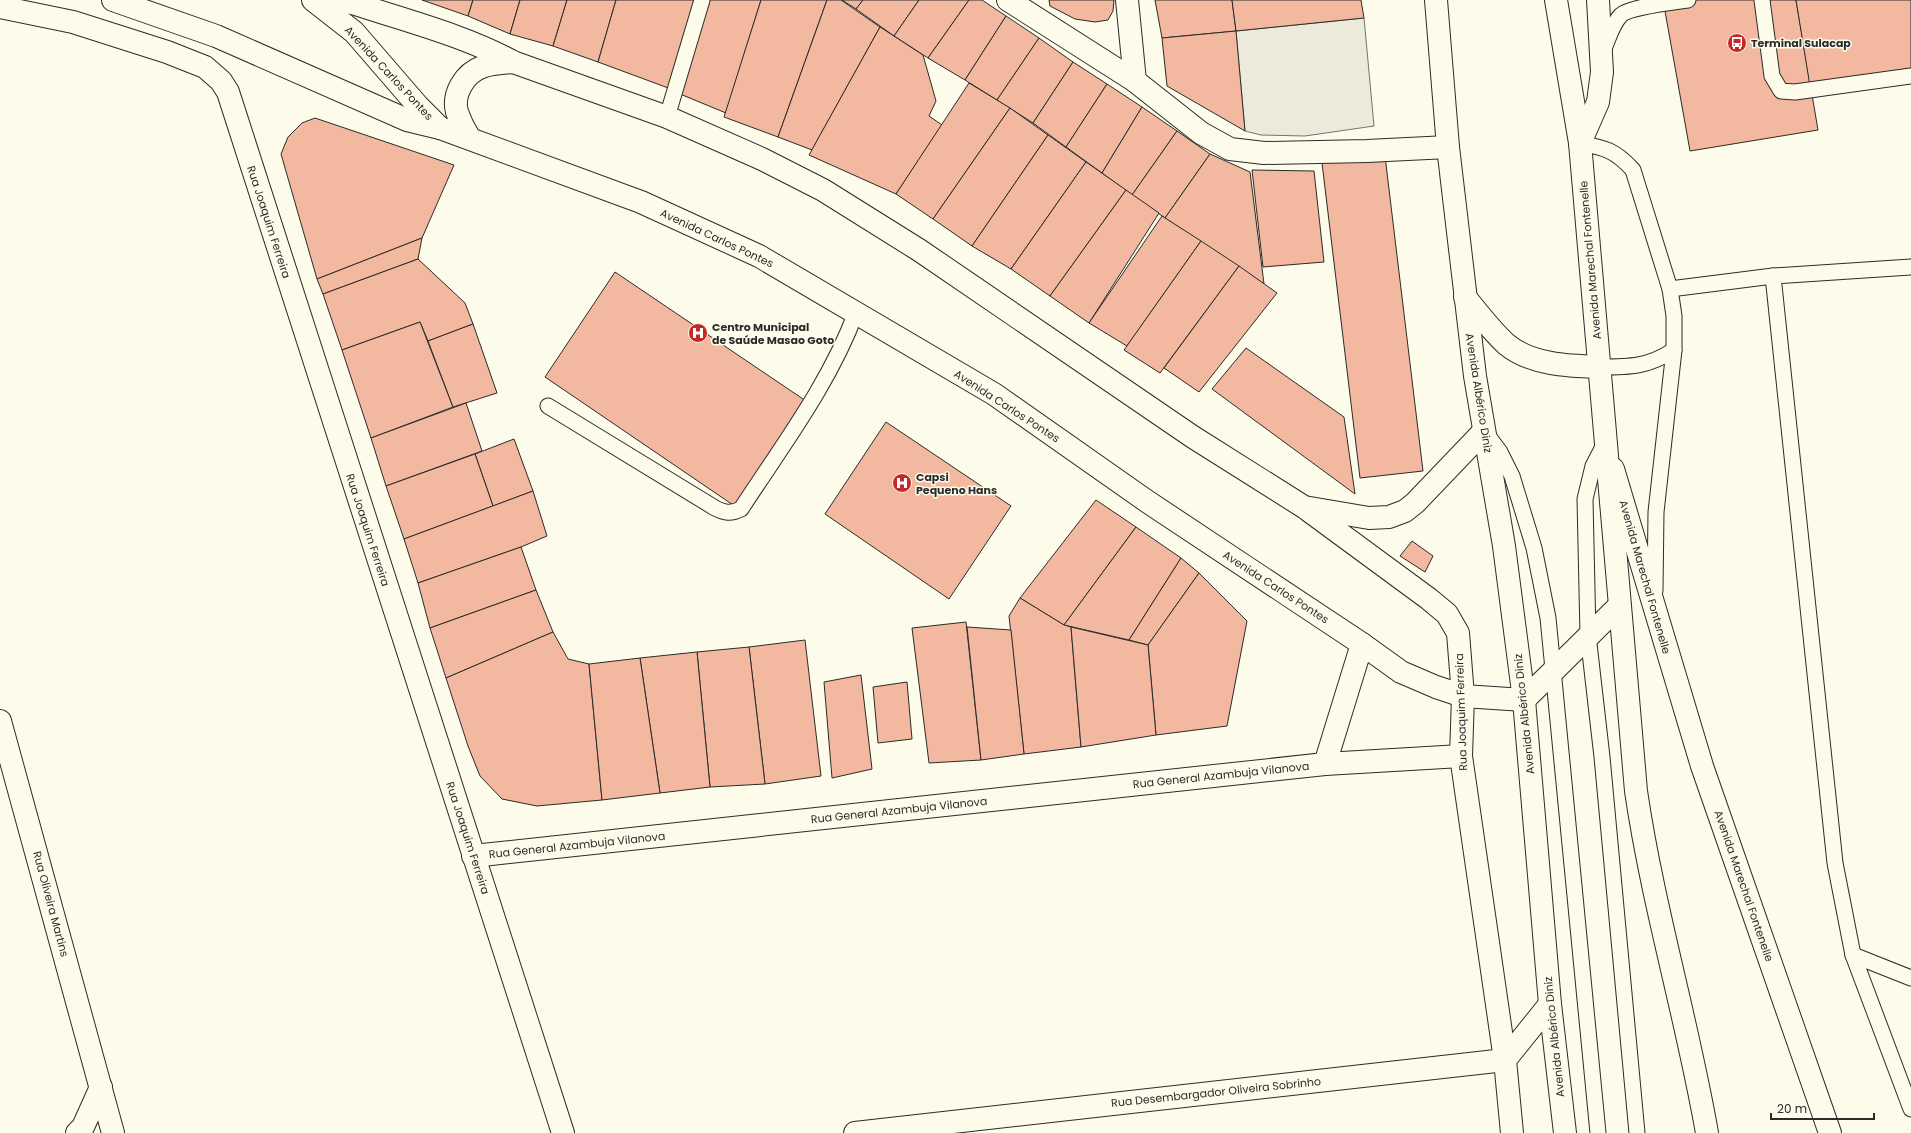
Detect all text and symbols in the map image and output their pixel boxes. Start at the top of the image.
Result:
street label: Avenida Carlos Pontes [341,22,437,124]
bus stop icon: Terminal Sulacap [1726,32,1748,54]
place label: Terminal Sulacap [1751,35,1851,51]
street label: Rua Joaquim Ferreira [243,164,295,280]
street label: Avenida Marechal Fontenelle [1575,180,1605,340]
street label: Avenida Carlos Pontes [658,205,777,271]
place label: Centro Municipal de Saúde Masao Goto [712,319,834,348]
hospital icon: Centro Municipal de Saúde Masao Goto [687,322,709,344]
street label: Avenida Albérico Diniz [1462,332,1496,454]
street label: Avenida Carlos Pontes [951,366,1063,446]
place label: Capsi Pequeno Hans [916,469,997,498]
street label: Rua Joaquim Ferreira [342,472,394,588]
hospital icon: Capsi Pequeno Hans [891,472,913,494]
street label: Avenida Marechal Fontenelle [1615,498,1675,656]
street label: Avenida Carlos Pontes [1220,547,1332,627]
street label: Rua Joaquim Ferreira [1451,653,1471,771]
street label: Avenida Albérico Diniz [1510,653,1538,775]
street label: Rua General Azambuja Vilanova [1132,758,1310,792]
street label: Rua Joaquim Ferreira [442,780,494,896]
street label: Rua General Azambuja Vilanova [810,793,988,827]
street label: Avenida Marechal Fontenelle [1711,808,1778,964]
street label: Rua General Azambuja Vilanova [488,828,666,862]
street label: Rua Oliveira Martins [29,849,73,959]
street label: Avenida Albérico Diniz [1540,976,1568,1098]
street label: Rua Desembargador Oliveira Sobrinho [1110,1073,1322,1111]
scale bar [1771,1095,1874,1121]
text: 20 m [1777,1100,1807,1117]

